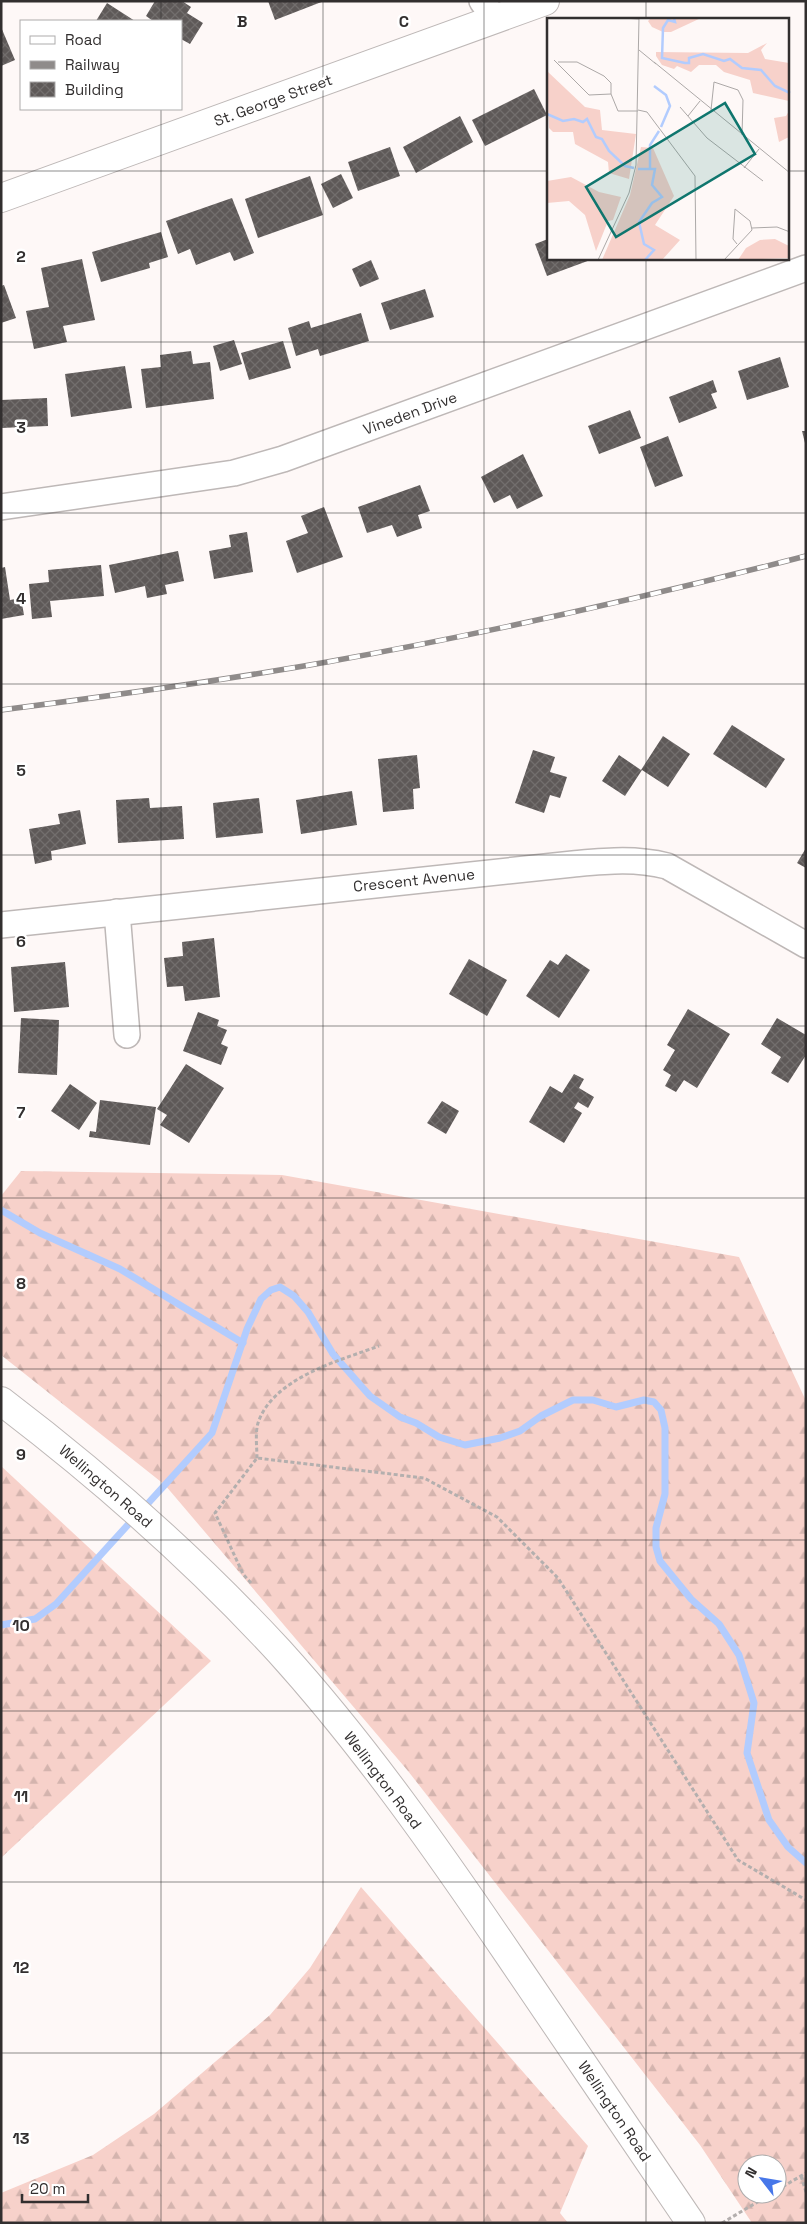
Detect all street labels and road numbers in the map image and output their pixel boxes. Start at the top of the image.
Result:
street label: St. George Street [211,70,335,130]
street label: Vineden Drive [360,387,460,439]
street label: Crescent Avenue [352,864,476,896]
street label: Wellington Road [55,1440,157,1532]
street label: Wellington Road [340,1727,426,1833]
street label: Wellington Road [574,2057,656,2165]

